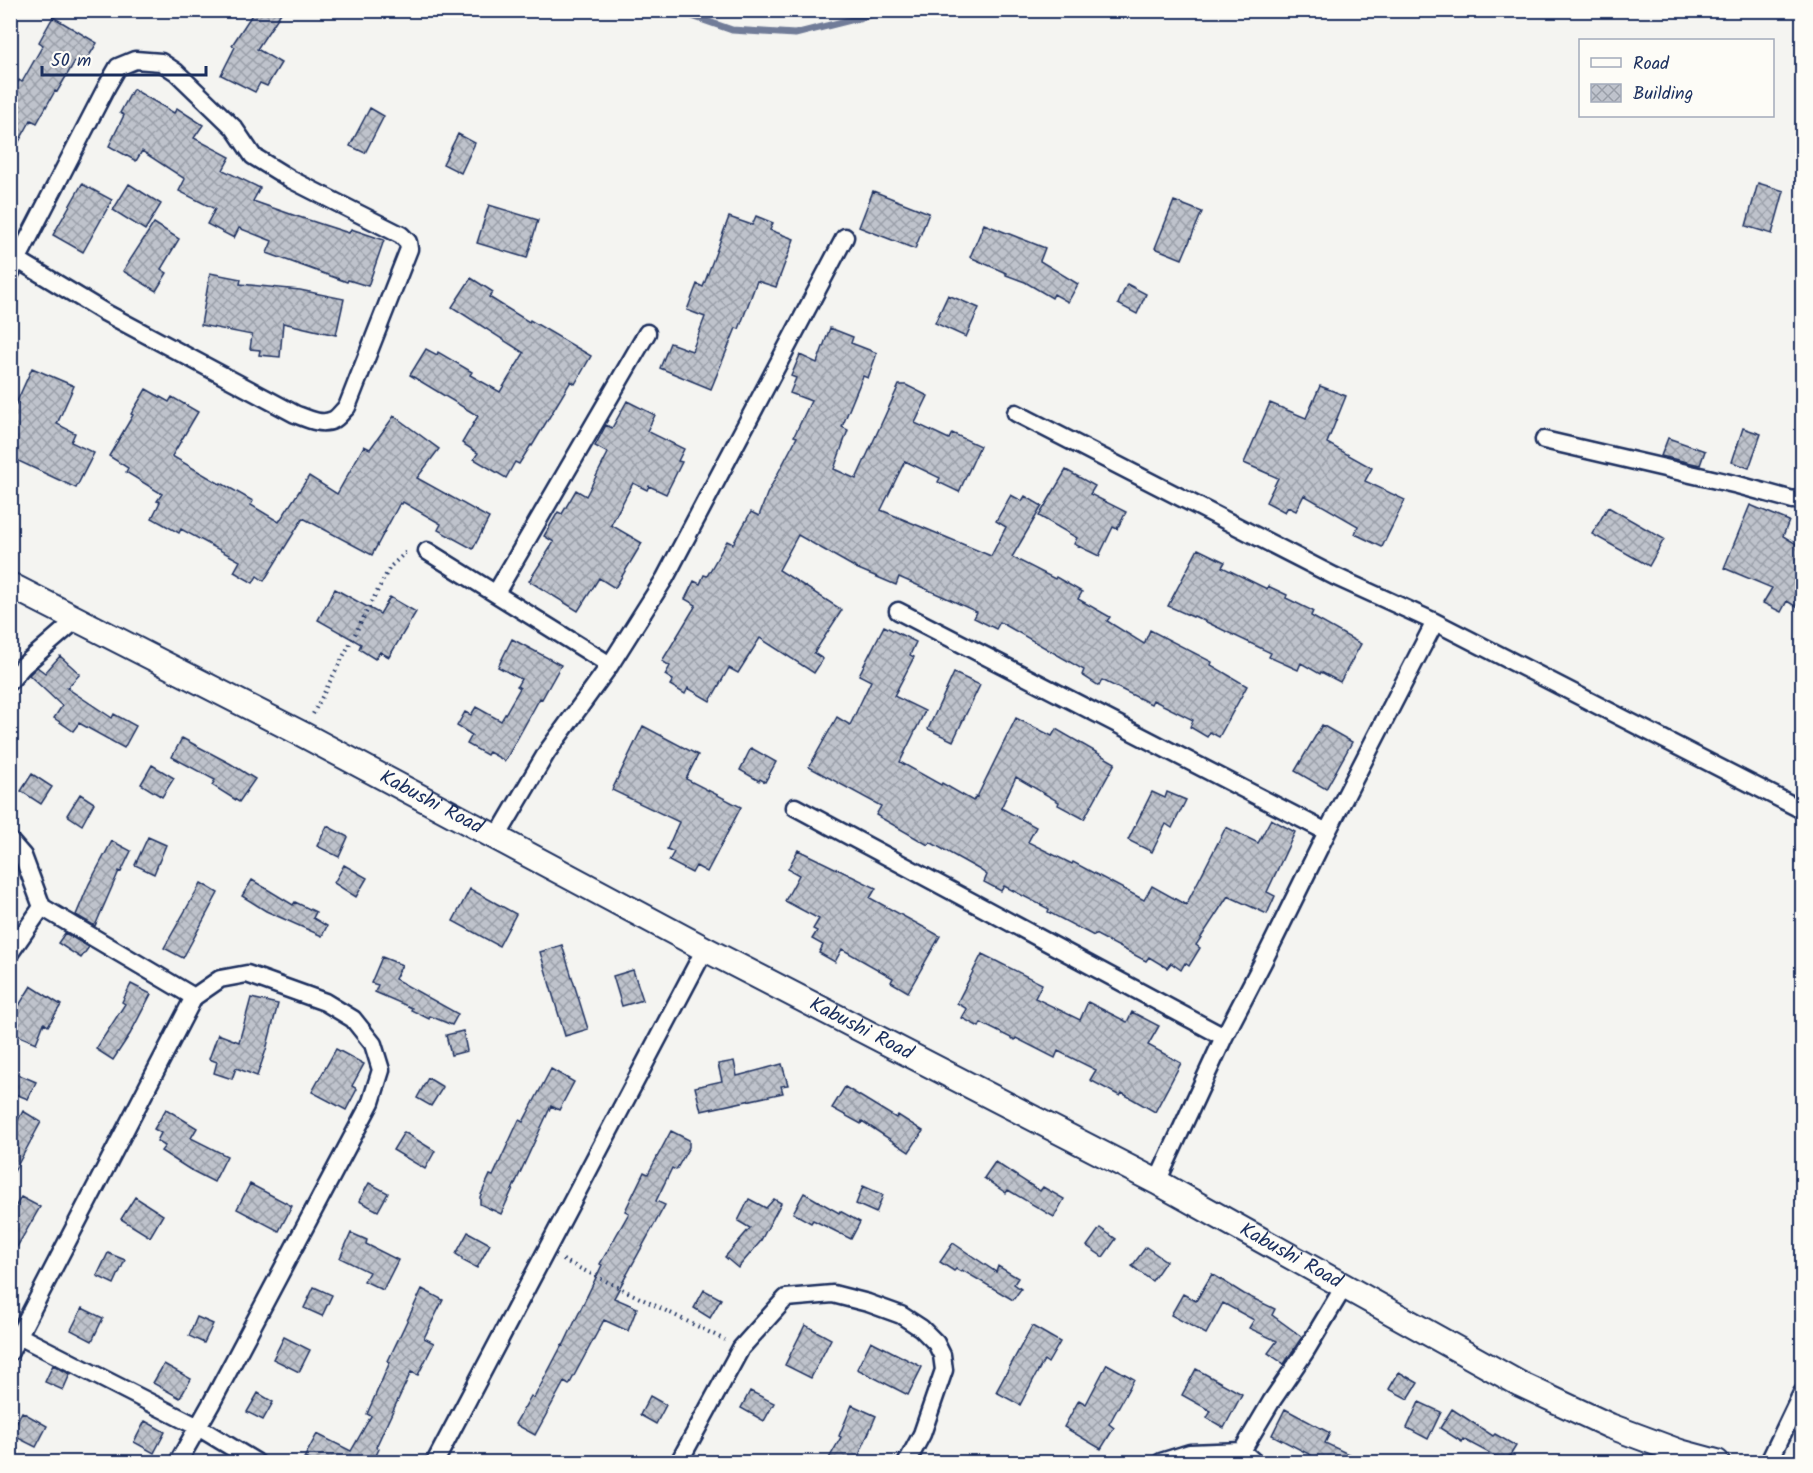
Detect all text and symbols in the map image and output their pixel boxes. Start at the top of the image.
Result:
scale bar [42,39,206,77]
legend [1579,39,1774,117]
text: 50 m [51,47,91,76]
text: Road [1633,50,1670,79]
text: Building [1633,80,1693,109]
street label: Kabushi Road [373,762,489,844]
street label: Kabushi Road [803,989,920,1070]
street label: Kabushi Road [1233,1215,1349,1298]

